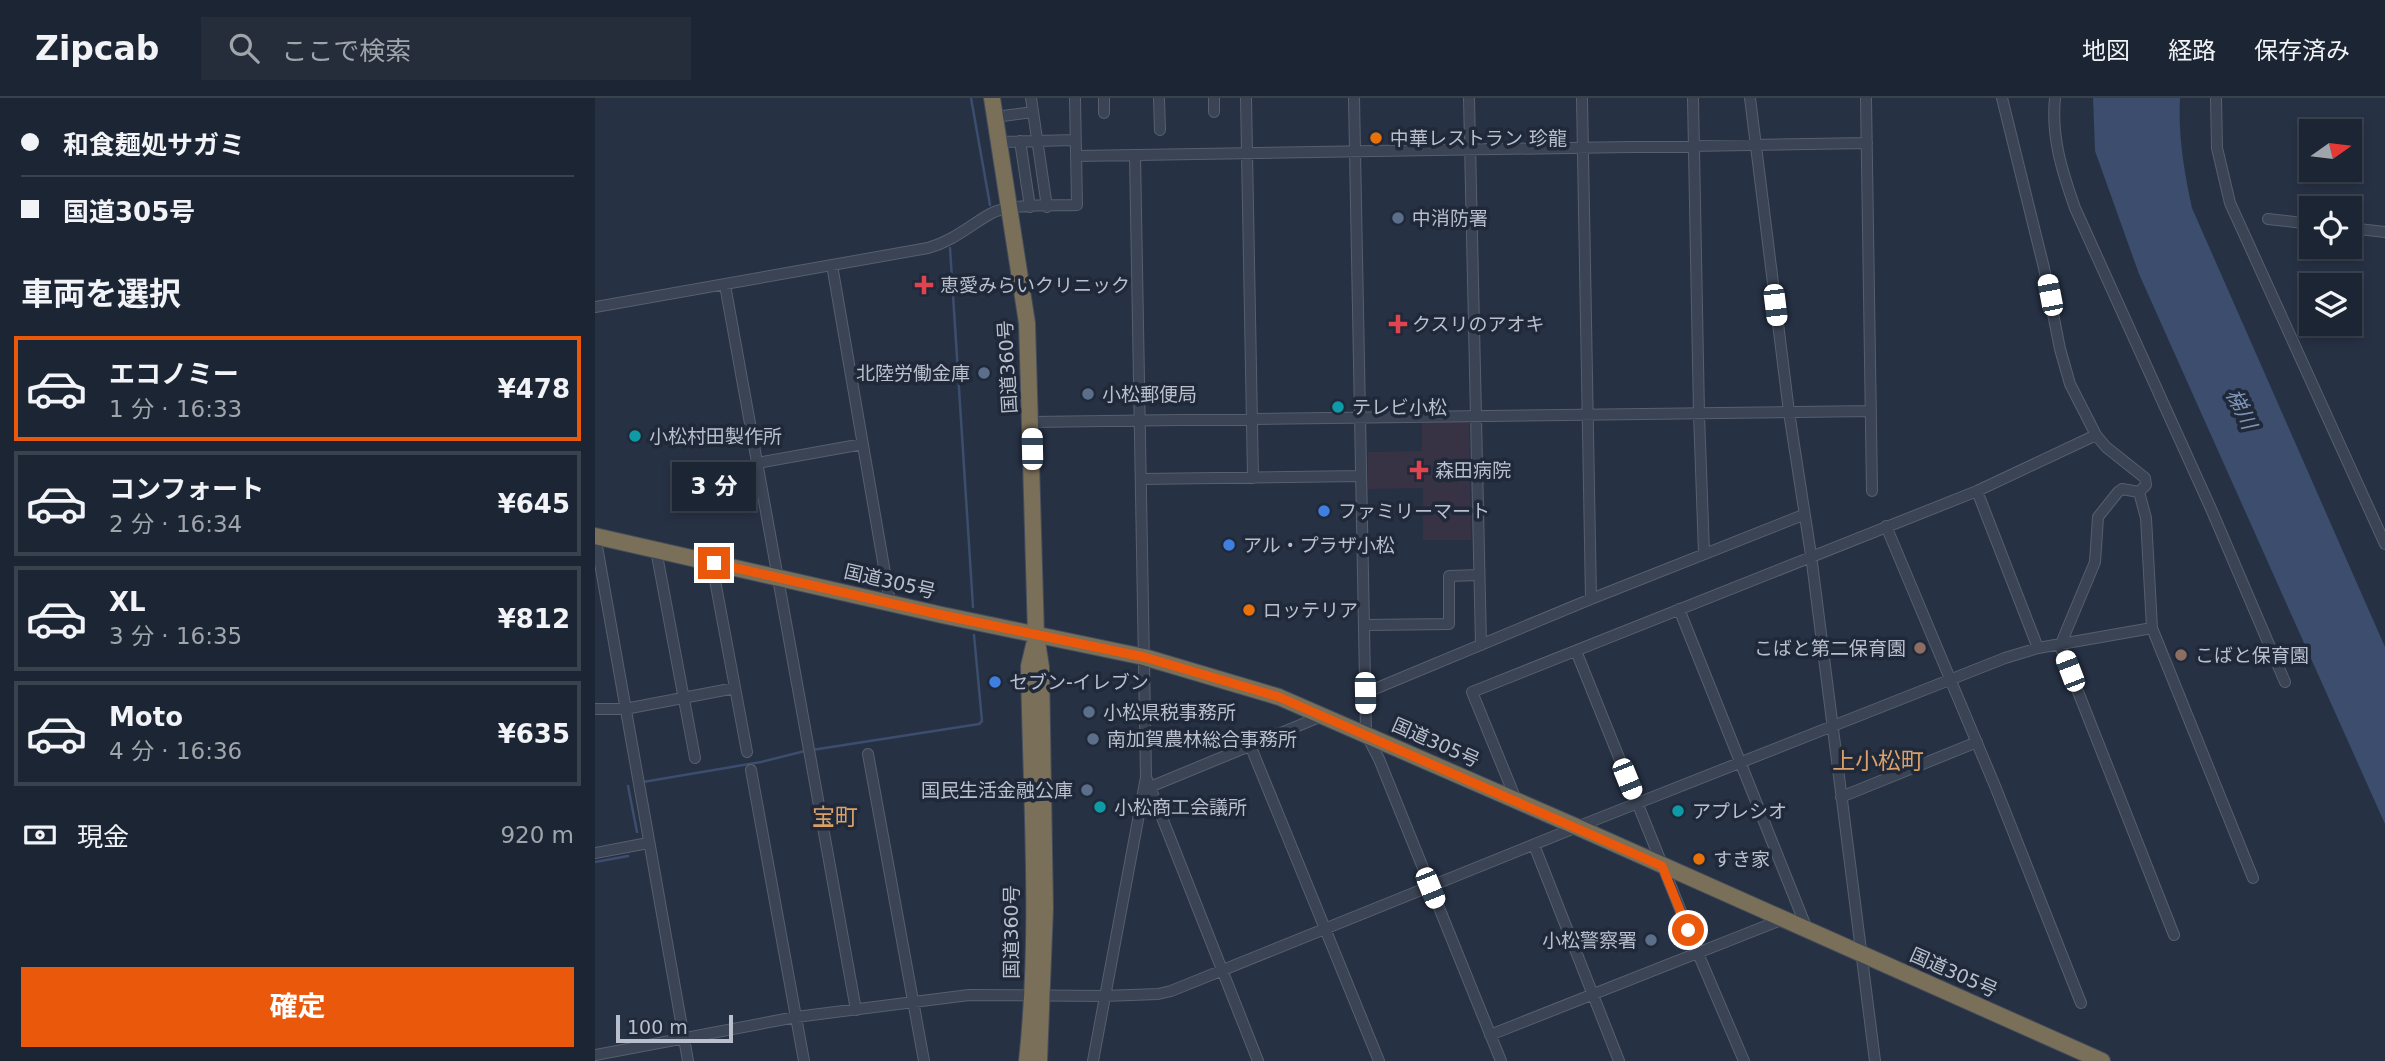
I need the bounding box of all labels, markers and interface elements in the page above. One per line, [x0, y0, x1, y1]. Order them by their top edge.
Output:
search box [201, 17, 691, 80]
text: Zipcab [35, 29, 159, 68]
icon: search [225, 29, 263, 67]
text: ここで検索 [281, 36, 411, 66]
text: 地図 [2082, 37, 2130, 65]
text: 経路 [2168, 37, 2216, 65]
text: 保存済み [2254, 37, 2350, 65]
north arrow [2299, 119, 2363, 182]
map controls [2299, 119, 2362, 336]
place label: 中華レストラン 珍龍 [1390, 127, 1567, 149]
text: 和食麺処サガミ [63, 130, 245, 160]
marker: 中華レストラン 珍龍 [1368, 130, 1384, 146]
button: locate [2299, 196, 2362, 259]
text: 国道305号 [63, 197, 195, 227]
place label: 中消防署 [1412, 207, 1488, 229]
marker: 中消防署 [1390, 210, 1406, 226]
car [2036, 272, 2065, 318]
button: layers [2299, 273, 2362, 336]
place label: 恵愛みらいクリニック [940, 274, 1130, 296]
text: 車両を選択 [21, 275, 181, 313]
marker: 恵愛みらいクリニック [914, 275, 934, 295]
car [1763, 283, 1788, 327]
place label: クスリのアオキ [1412, 313, 1544, 335]
marker: クスリのアオキ [1390, 316, 1406, 332]
street label: 国道360号 [994, 320, 1020, 414]
icon: car [25, 357, 88, 420]
text: エコノミー [109, 359, 239, 389]
place label: 北陸労働金庫 [856, 362, 970, 384]
marker: 北陸労働金庫 [976, 365, 992, 381]
text: ¥478 [498, 374, 570, 404]
place label: 小松郵便局 [1102, 383, 1197, 405]
water label: 梯川 [2221, 385, 2262, 435]
marker: 小松郵便局 [1080, 386, 1096, 402]
text: 1 分 · 16:33 [109, 396, 242, 422]
place label: テレビ小松 [1352, 396, 1447, 418]
marker: テレビ小松 [1330, 399, 1346, 415]
place label: 小松村田製作所 [649, 425, 782, 447]
marker: 小松村田製作所 [627, 428, 643, 444]
car [1022, 428, 1043, 470]
place label: 森田病院 [1435, 459, 1511, 481]
marker: 森田病院 [1409, 460, 1429, 480]
callout: 3 分 [672, 462, 756, 510]
icon: car [25, 472, 88, 535]
text: 3 分 [690, 473, 738, 499]
text: コンフォート [109, 474, 264, 504]
text: ¥645 [498, 489, 570, 519]
place label: ファミリーマート [1338, 500, 1490, 522]
marker: ファミリーマート [1316, 503, 1332, 519]
text: 2 分 · 16:34 [109, 511, 242, 537]
place label: アル・プラザ小松 [1243, 534, 1395, 556]
marker: アル・プラザ小松 [1221, 537, 1237, 553]
route end [698, 547, 730, 579]
street label: 国道305号 [842, 560, 938, 602]
icon: car [25, 587, 88, 650]
text: XL [109, 587, 146, 617]
place label: ロッテリア [1263, 599, 1358, 621]
marker: ロッテリア [1241, 602, 1257, 618]
text: ¥812 [498, 604, 570, 634]
text: 3 分 · 16:35 [109, 623, 242, 649]
place label: こばと第二保育園 [1754, 637, 1906, 659]
marker: こばと第二保育園 [1912, 640, 1928, 656]
place label: こばと保育園 [2195, 644, 2309, 666]
marker: こばと保育園 [2173, 647, 2189, 663]
car [2053, 648, 2088, 694]
place label: セブン-イレブン [1009, 671, 1149, 693]
car [1355, 672, 1376, 714]
marker: セブン-イレブン [987, 674, 1003, 690]
place label: 小松県税事務所 [1103, 701, 1236, 723]
icon: car [25, 702, 88, 765]
text: Moto [109, 702, 183, 732]
marker: 小松県税事務所 [1081, 704, 1097, 720]
street label: 国道305号 [1389, 713, 1483, 771]
text: ¥635 [498, 719, 570, 749]
place label: 南加賀農林総合事務所 [1107, 728, 1297, 750]
marker: 南加賀農林総合事務所 [1085, 731, 1101, 747]
text: 4 分 · 16:36 [109, 738, 242, 764]
district label: 上小松町 [1832, 748, 1924, 774]
car [1610, 756, 1645, 802]
place label: 国民生活金融公庫 [921, 779, 1073, 801]
marker: 国民生活金融公庫 [1079, 782, 1095, 798]
place label: 小松商工会議所 [1114, 796, 1247, 818]
marker: 小松商工会議所 [1092, 799, 1108, 815]
place label: アプレシオ [1692, 800, 1787, 822]
marker: アプレシオ [1670, 803, 1686, 819]
district label: 宝町 [812, 804, 858, 830]
icon: cash [21, 816, 59, 854]
text: 現金 [77, 822, 129, 852]
text: 920 m [500, 822, 574, 848]
place label: すき家 [1713, 848, 1770, 870]
marker: すき家 [1691, 851, 1707, 867]
car [1413, 865, 1448, 911]
street label: 国道360号 [1000, 885, 1022, 979]
route start [1672, 914, 1704, 946]
place label: 小松警察署 [1542, 929, 1637, 951]
marker: 小松警察署 [1643, 932, 1659, 948]
street label: 国道305号 [1907, 943, 2001, 1001]
button: 確定 [21, 967, 574, 1047]
scale bar [616, 1012, 733, 1044]
text: 100 m [627, 1016, 688, 1038]

